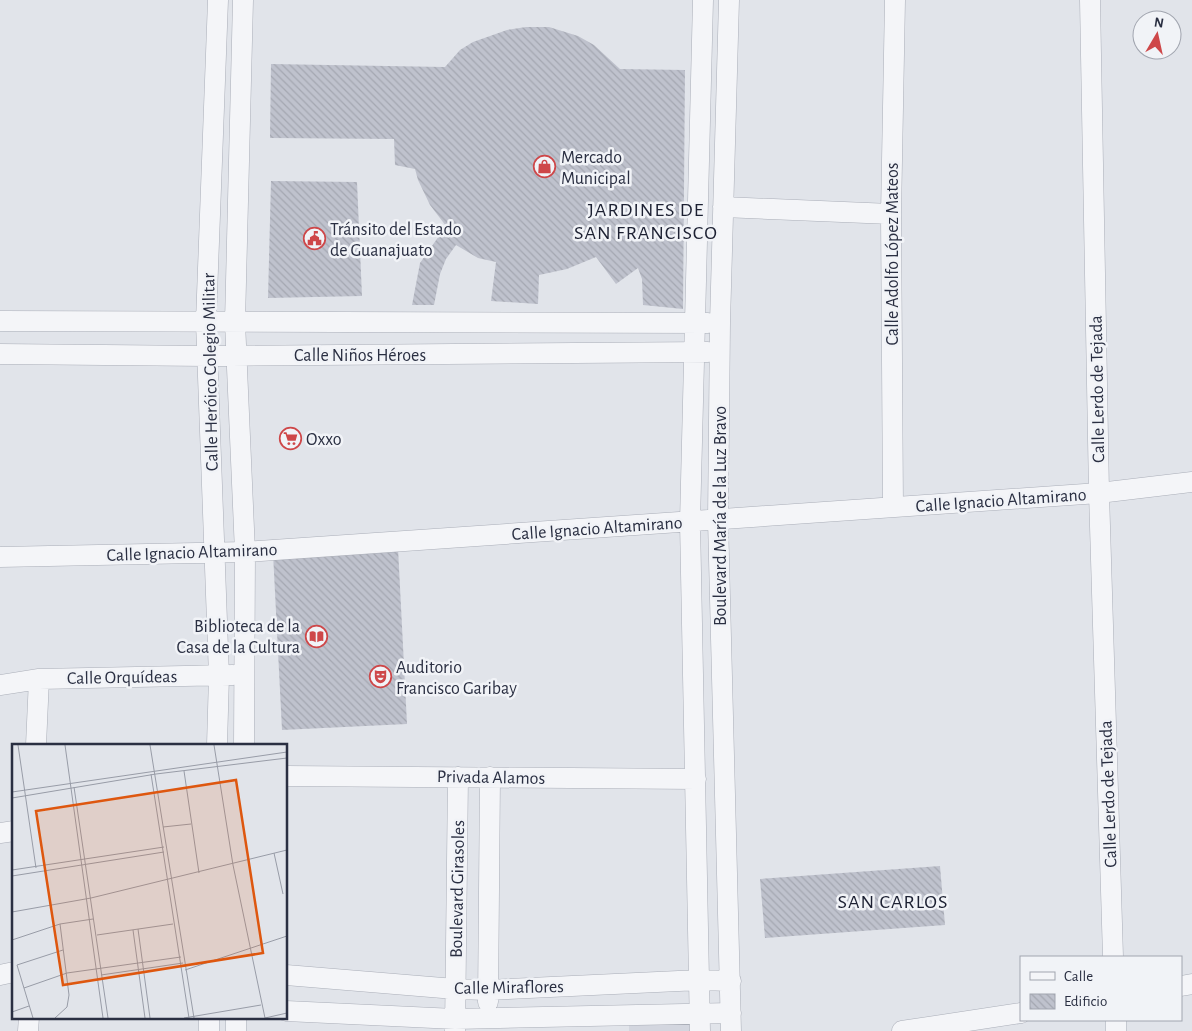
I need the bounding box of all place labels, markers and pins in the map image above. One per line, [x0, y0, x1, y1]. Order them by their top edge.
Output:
place label: Mercado Municipal [561, 149, 631, 188]
shop icon: Mercado Municipal [533, 155, 557, 179]
place label: Tránsito del Estado de Guanajuato [330, 221, 462, 260]
public building icon: Tránsito del Estado de Guanajuato [302, 227, 326, 251]
supermarket icon: Oxxo [278, 427, 302, 451]
place label: Oxxo [306, 431, 342, 449]
place label: Biblioteca de la Casa de la Cultura [177, 618, 300, 657]
library icon: Biblioteca de la Casa de la Cultura [304, 624, 328, 648]
place label: Auditorio Francisco Garibay [396, 659, 517, 698]
theatre icon: Auditorio Francisco Garibay [368, 665, 392, 689]

